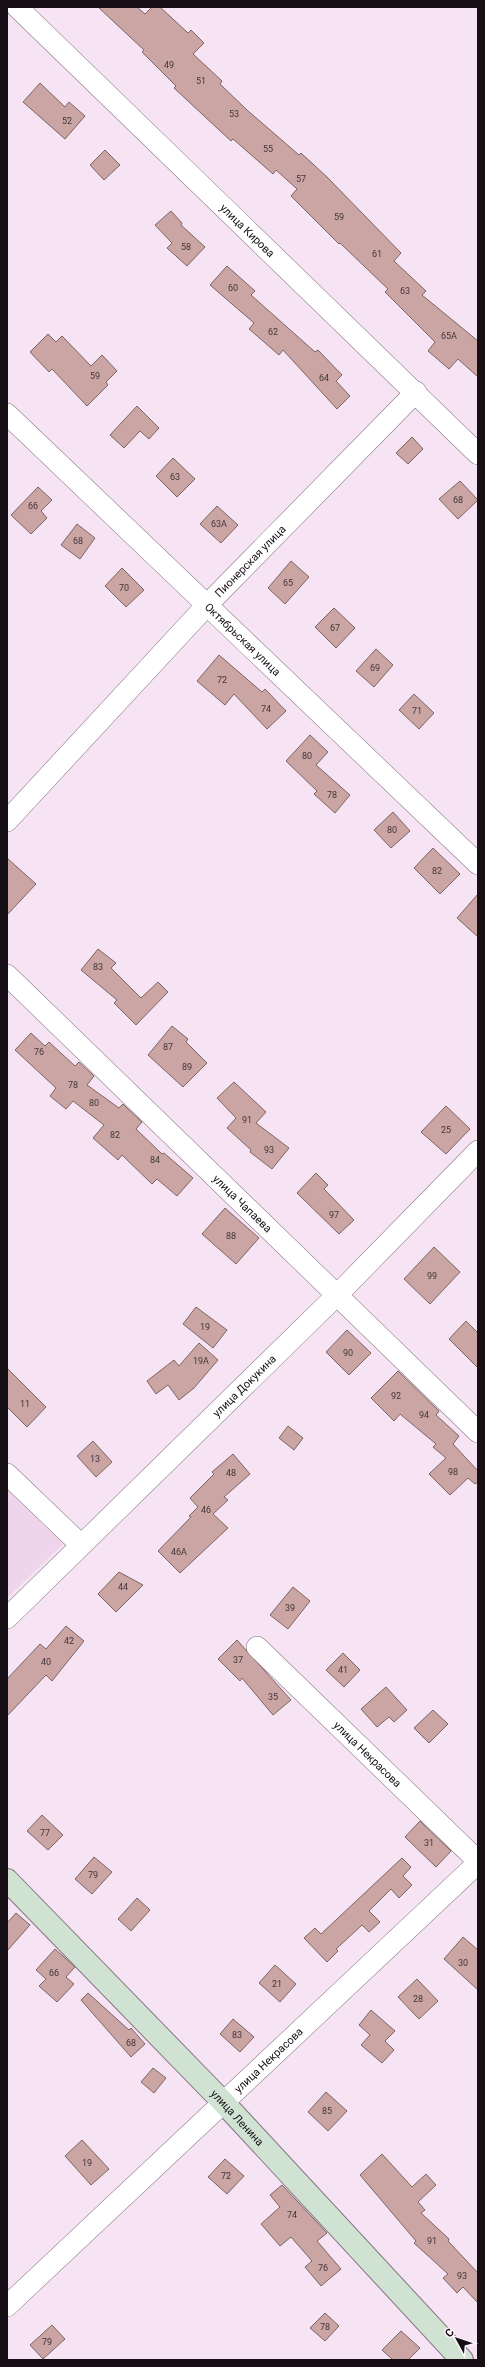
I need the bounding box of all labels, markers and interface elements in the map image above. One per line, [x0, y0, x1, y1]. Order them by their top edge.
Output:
house number: 49 [164, 60, 174, 70]
house number: 51 [196, 76, 206, 86]
house number: 53 [229, 109, 239, 119]
house number: 52 [62, 116, 72, 126]
house number: 55 [263, 144, 273, 154]
house number: 57 [296, 174, 306, 184]
street label: улица Кирова [217, 201, 277, 260]
house number: 59 [334, 212, 344, 222]
house number: 58 [181, 242, 191, 252]
house number: 61 [372, 249, 382, 259]
house number: 60 [228, 283, 238, 293]
house number: 63 [400, 286, 410, 296]
house number: 62 [268, 327, 278, 337]
house number: 65А [441, 331, 457, 341]
house number: 59 [90, 371, 100, 381]
house number: 64 [319, 373, 329, 383]
house number: 63 [170, 472, 180, 482]
house number: 68 [453, 495, 463, 505]
house number: 66 [28, 501, 38, 511]
house number: 63А [211, 519, 227, 529]
street label: Пионерская улица [212, 523, 289, 600]
house number: 68 [73, 536, 83, 546]
house number: 65 [283, 578, 293, 588]
house number: 70 [119, 583, 129, 593]
street label: Октябрьская улица [202, 600, 283, 679]
house number: 67 [330, 623, 340, 633]
house number: 69 [370, 663, 380, 673]
house number: 72 [217, 675, 227, 685]
house number: 74 [261, 704, 271, 714]
house number: 71 [412, 706, 422, 716]
house number: 80 [302, 751, 312, 761]
house number: 78 [327, 790, 337, 800]
house number: 80 [387, 825, 397, 835]
house number: 82 [432, 866, 442, 876]
house number: 83 [93, 962, 103, 972]
house number: 87 [163, 1042, 173, 1052]
house number: 76 [34, 1047, 44, 1057]
house number: 89 [182, 1062, 192, 1072]
house number: 78 [68, 1080, 78, 1090]
house number: 80 [89, 1098, 99, 1108]
house number: 91 [242, 1115, 252, 1125]
house number: 25 [441, 1125, 451, 1135]
house number: 82 [110, 1130, 120, 1140]
house number: 93 [264, 1145, 274, 1155]
house number: 84 [150, 1155, 160, 1165]
street label: улица Чапаева [210, 1172, 274, 1235]
house number: 97 [329, 1210, 339, 1220]
house number: 88 [226, 1231, 236, 1241]
house number: 99 [427, 1271, 437, 1281]
house number: 19 [200, 1322, 210, 1332]
house number: 90 [343, 1348, 353, 1358]
street label: улица Докукина [210, 1352, 279, 1420]
house number: 19А [193, 1356, 209, 1366]
house number: 92 [391, 1391, 401, 1401]
house number: 11 [20, 1399, 30, 1409]
house number: 94 [419, 1410, 429, 1420]
house number: 13 [90, 1454, 100, 1464]
house number: 98 [448, 1467, 458, 1477]
house number: 48 [226, 1468, 236, 1478]
house number: 46 [201, 1505, 211, 1515]
house number: 46А [171, 1547, 187, 1557]
house number: 44 [118, 1582, 128, 1592]
house number: 39 [285, 1603, 295, 1613]
house number: 42 [64, 1636, 74, 1646]
house number: 37 [233, 1655, 243, 1665]
house number: 40 [41, 1657, 51, 1667]
house number: 41 [338, 1665, 348, 1675]
house number: 35 [268, 1692, 278, 1702]
street label: улица Некрасова [331, 1719, 404, 1790]
house number: 77 [40, 1828, 50, 1838]
house number: 31 [424, 1838, 434, 1848]
house number: 79 [88, 1870, 98, 1880]
house number: 30 [458, 1958, 468, 1968]
house number: 66 [49, 1968, 59, 1978]
house number: 21 [272, 1979, 282, 1989]
house number: 28 [413, 1994, 423, 2004]
street label: улица Некрасова [232, 2025, 306, 2096]
house number: 83 [232, 2030, 242, 2040]
house number: 68 [126, 2038, 136, 2048]
street label: улица Ленина [208, 2087, 266, 2149]
house number: 85 [322, 2106, 332, 2116]
house number: 19 [82, 2158, 92, 2168]
house number: 72 [221, 2171, 231, 2181]
house number: 74 [287, 2210, 297, 2220]
house number: 91 [427, 2236, 437, 2246]
house number: 76 [318, 2263, 328, 2273]
house number: 93 [457, 2271, 467, 2281]
north arrow [437, 2319, 477, 2359]
house number: 78 [320, 2322, 330, 2332]
text: С [442, 2326, 457, 2340]
house number: 79 [42, 2337, 52, 2347]

